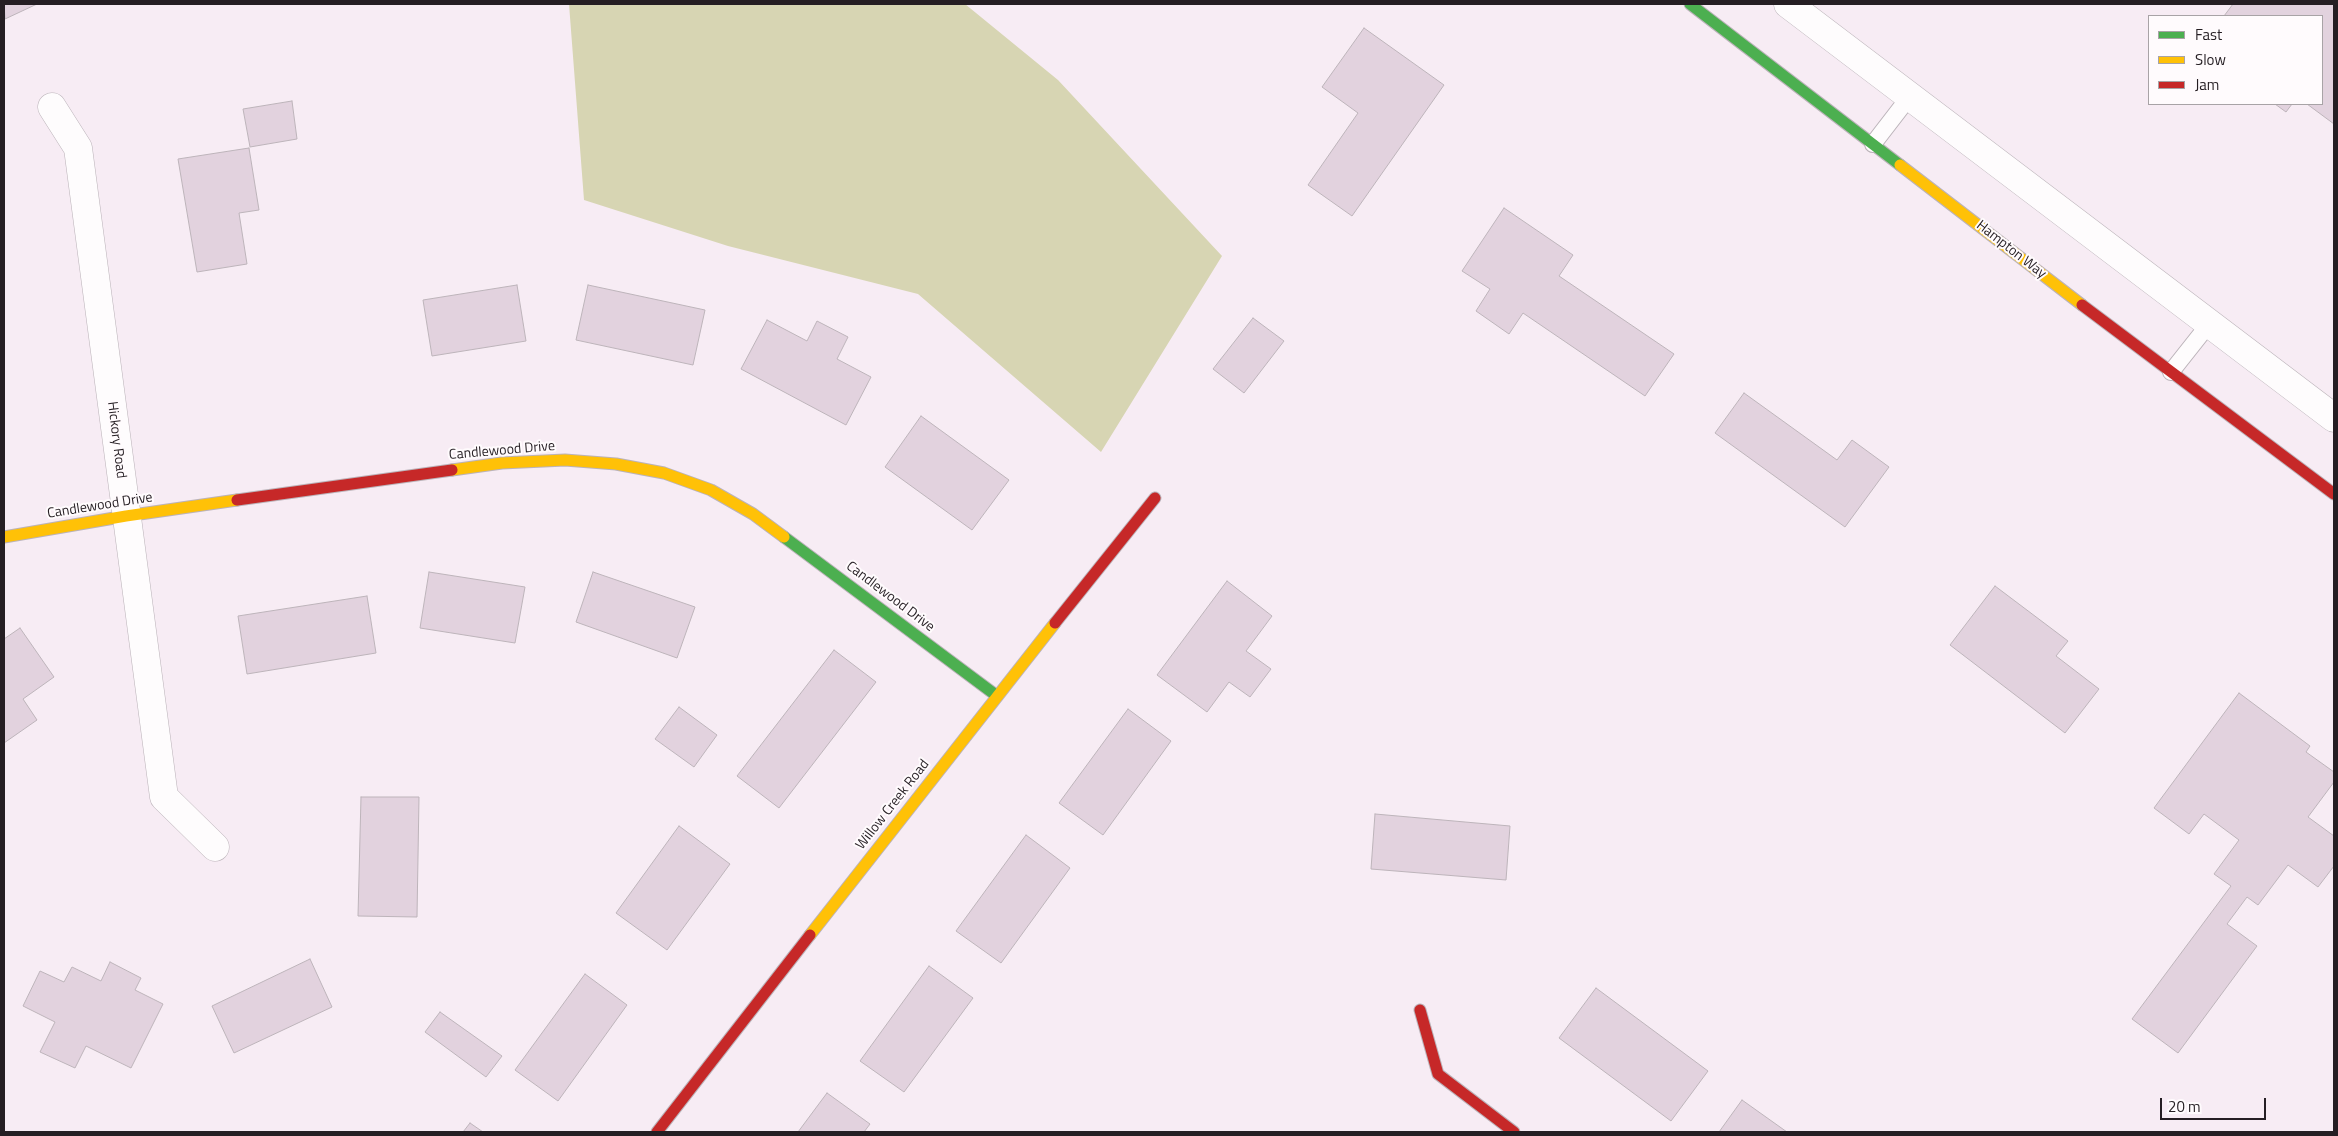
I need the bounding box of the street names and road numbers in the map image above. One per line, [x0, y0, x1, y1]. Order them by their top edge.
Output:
street label: Hampton Way [1973, 217, 2049, 283]
street label: Hickory Road [103, 400, 129, 480]
street label: Candlewood Drive [448, 438, 556, 464]
street label: Candlewood Drive [46, 489, 154, 523]
street label: Candlewood Drive [843, 558, 937, 636]
street label: Willow Creek Road [853, 757, 933, 853]

